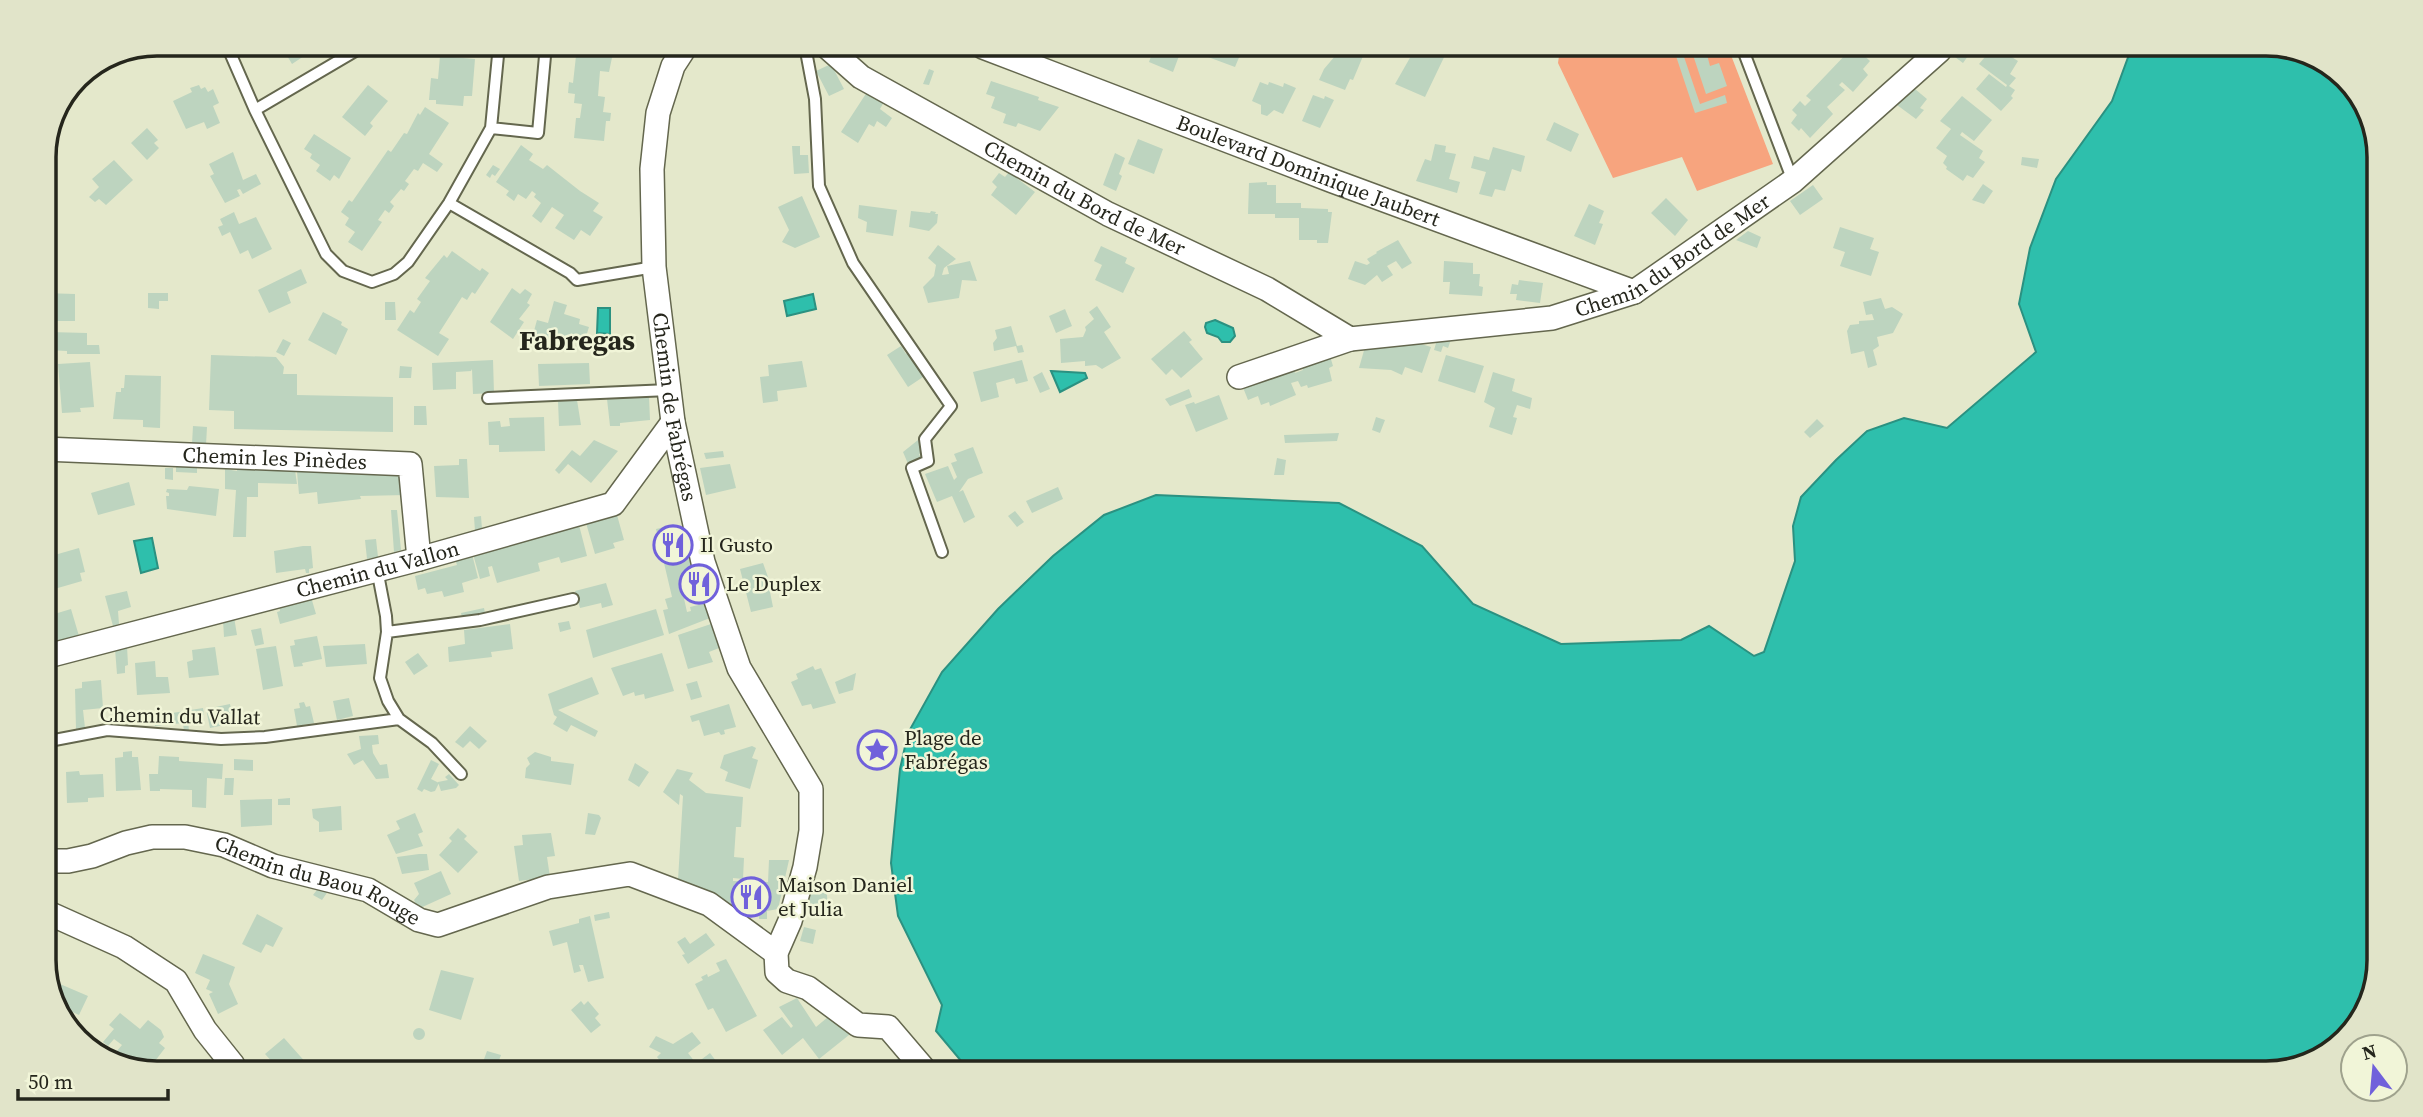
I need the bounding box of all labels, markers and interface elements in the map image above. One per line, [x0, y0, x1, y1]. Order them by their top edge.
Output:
street label: Boulevard Dominique Jaubert [1173, 108, 1444, 233]
street label: Chemin du Bord de Mer [978, 133, 1190, 263]
street label: Chemin du Bord de Mer [1571, 186, 1776, 324]
street label: Chemin de Fabrégas [646, 311, 705, 504]
district label: Fabregas [519, 321, 635, 359]
street label: Chemin les Pinèdes [182, 440, 368, 476]
restaurant icon: Il Gusto [652, 524, 694, 566]
place label: Il Gusto [700, 530, 773, 559]
street label: Chemin du Vallon [293, 533, 463, 605]
restaurant icon: Le Duplex [678, 563, 720, 605]
place label: Le Duplex [726, 569, 821, 598]
street label: Chemin du Vallat [99, 700, 261, 731]
place label: Plage de Fabrégas [904, 723, 988, 776]
place icon: Plage de Fabrégas [856, 729, 898, 771]
street label: Chemin du Baou Rouge [212, 829, 426, 932]
place label: Maison Daniel et Julia [778, 870, 913, 923]
restaurant icon: Maison Daniel et Julia [730, 876, 772, 918]
north arrow [2339, 1033, 2409, 1103]
text: N [2359, 1037, 2380, 1066]
scale bar [18, 1058, 168, 1102]
text: 50 m [28, 1067, 73, 1096]

